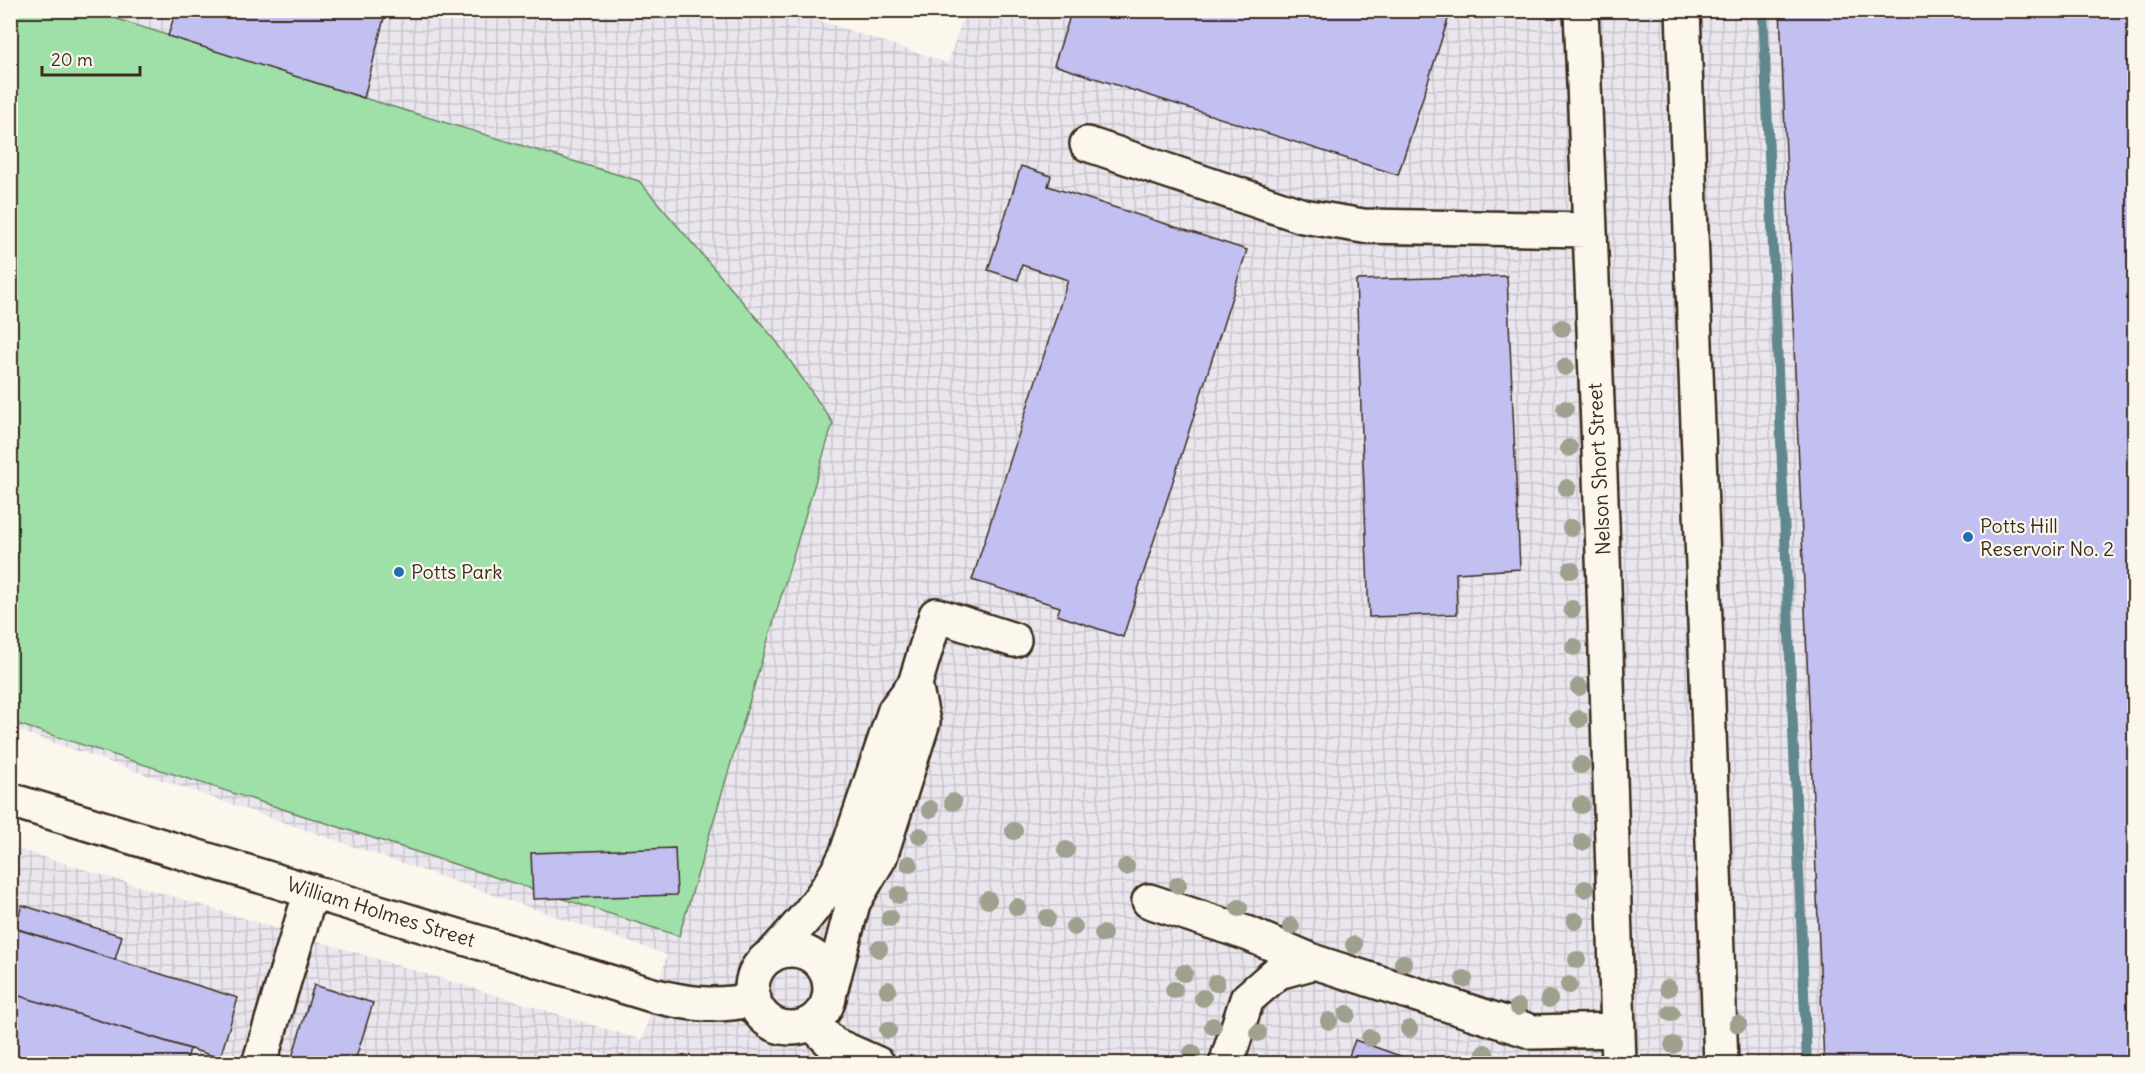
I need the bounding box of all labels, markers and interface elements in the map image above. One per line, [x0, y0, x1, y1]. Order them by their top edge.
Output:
scale bar [42, 39, 140, 77]
text: 20 m [51, 48, 93, 71]
street label: Nelson Short Street [1581, 382, 1615, 556]
place label: Potts Hill Reservoir No. 2 [1980, 513, 2114, 561]
marker: Potts Hill Reservoir No. 2 [1961, 530, 1975, 544]
place label: Potts Park [411, 559, 502, 584]
marker: Potts Park [392, 565, 406, 579]
street label: William Holmes Street [284, 871, 479, 952]

